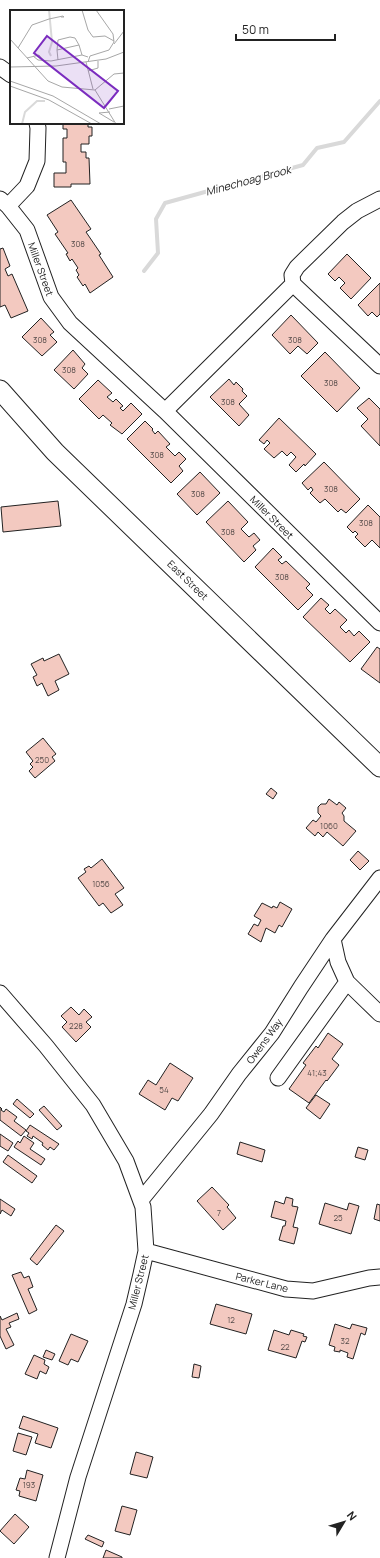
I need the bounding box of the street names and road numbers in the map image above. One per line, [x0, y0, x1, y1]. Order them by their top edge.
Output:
street label: Miller Street [25, 240, 57, 298]
street label: Miller Street [247, 492, 297, 542]
street label: East Street [164, 557, 212, 603]
street label: Owens Way [243, 1015, 286, 1067]
street label: Miller Street [124, 1253, 152, 1311]
street label: Parker Lane [234, 1269, 290, 1295]

